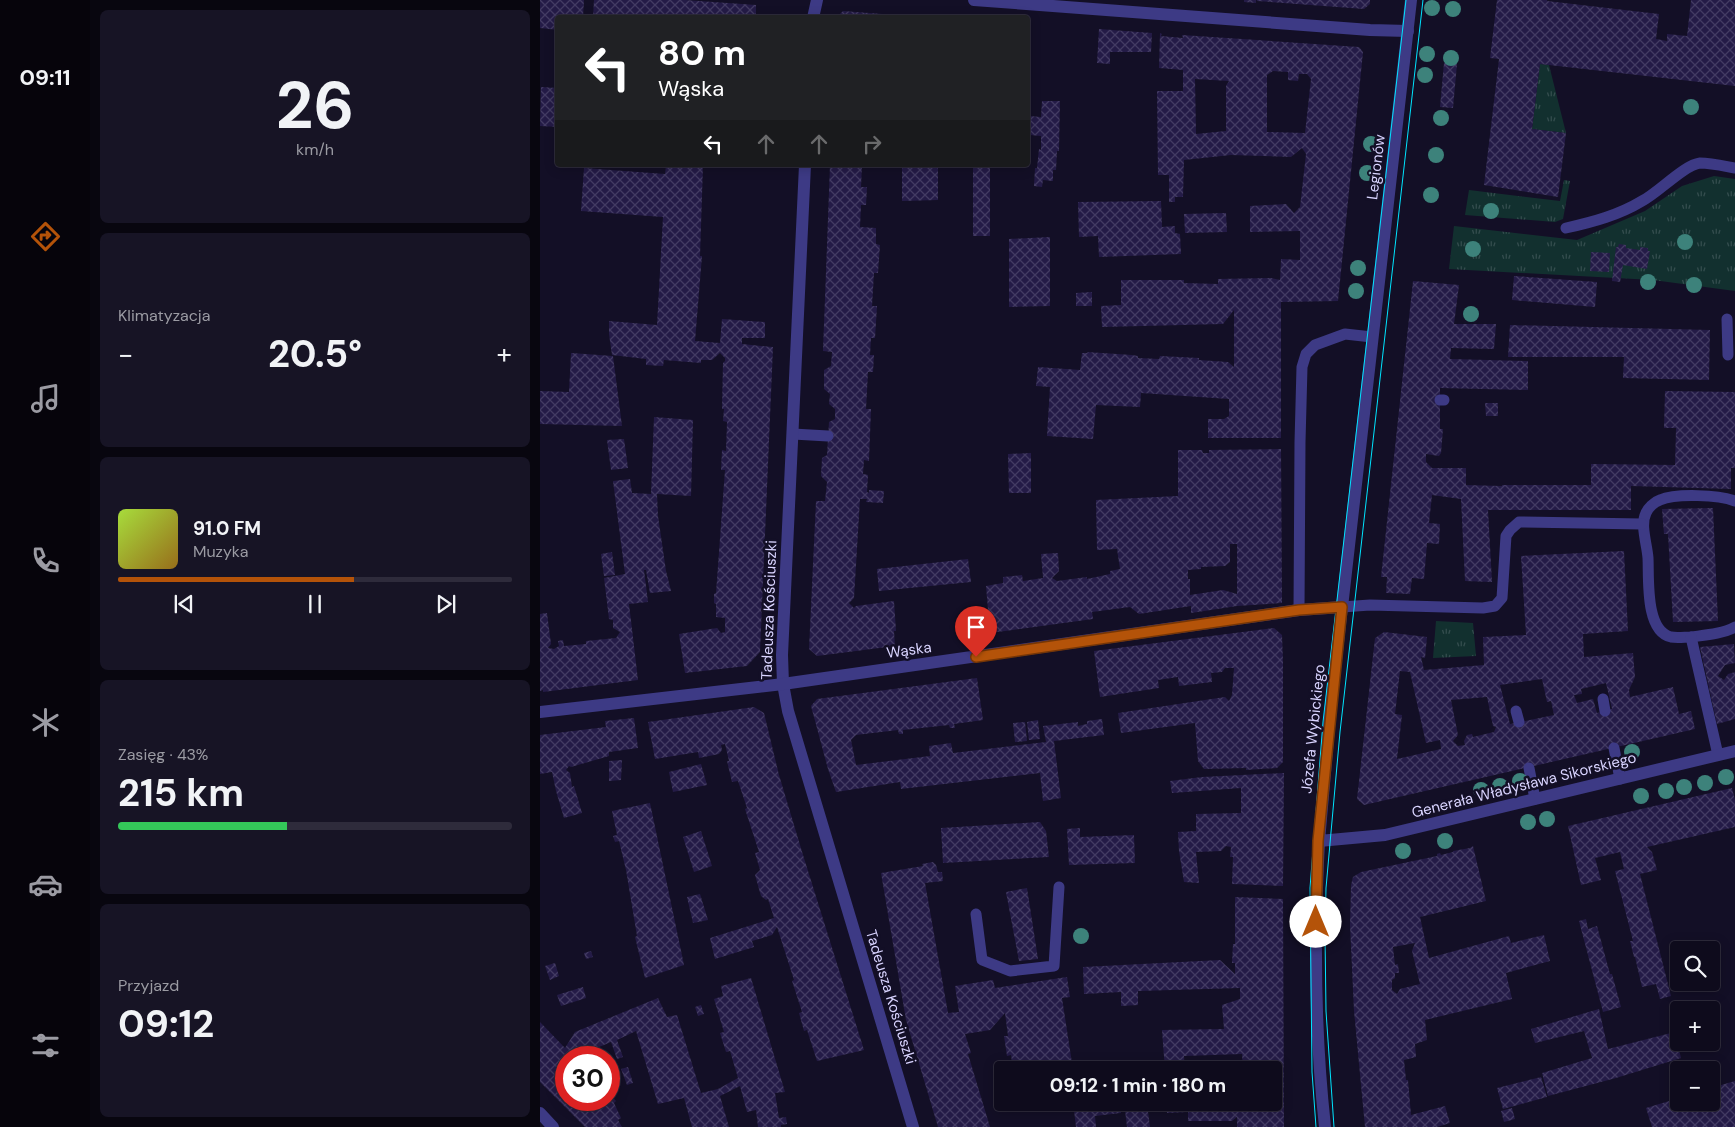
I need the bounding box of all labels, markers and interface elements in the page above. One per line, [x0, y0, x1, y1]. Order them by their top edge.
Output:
text: 80 m [658, 30, 746, 76]
icon: left [575, 35, 640, 100]
text: 09:11 [19, 63, 71, 92]
text: 26 [276, 64, 354, 148]
text: Wąska [658, 74, 724, 103]
icon: left [699, 130, 727, 158]
icon: ahead [752, 130, 780, 158]
icon: ahead [805, 130, 833, 158]
icon: right [858, 130, 886, 158]
street label: Legionów [1362, 133, 1390, 201]
text: km/h [296, 139, 334, 160]
icon: directions [28, 219, 63, 254]
text: Klimatyzacja [118, 305, 210, 326]
text: 20.5° [268, 329, 362, 379]
text: − [118, 336, 133, 373]
text: + [497, 336, 512, 373]
icon: music [28, 381, 63, 416]
text: 91.0 FM [193, 516, 261, 541]
street label: Tadeusza Kościuszki [757, 540, 781, 680]
text: Muzyka [193, 541, 249, 562]
icon: phone [28, 543, 63, 578]
icon: previous [170, 590, 198, 618]
icon: pause [301, 590, 329, 618]
icon: next [432, 590, 460, 618]
pin [955, 606, 997, 657]
icon: arrive [962, 613, 990, 641]
street label: Wąska [885, 637, 933, 663]
street label: Józefa Wybickiego [1296, 663, 1330, 795]
icon: climate [28, 705, 63, 740]
text: Zasięg · 43% [118, 744, 208, 765]
street label: Generała Władysława Sikorskiego [1410, 747, 1639, 823]
text: 215 km [118, 768, 244, 818]
icon: car [28, 867, 63, 902]
position arrow [1289, 895, 1341, 947]
street label: Tadeusza Kościuszki [861, 927, 921, 1067]
map controls [1670, 941, 1720, 1111]
button: search [1670, 941, 1720, 991]
text: Przyjazd [118, 975, 179, 996]
text: 09:12 [118, 999, 214, 1049]
button: + [1670, 1001, 1720, 1051]
icon: filters [28, 1028, 63, 1063]
speed limit sign: 30 [555, 1046, 620, 1111]
button: − [1670, 1061, 1720, 1111]
text: 09:12 · 1 min · 180 m [1050, 1073, 1226, 1098]

